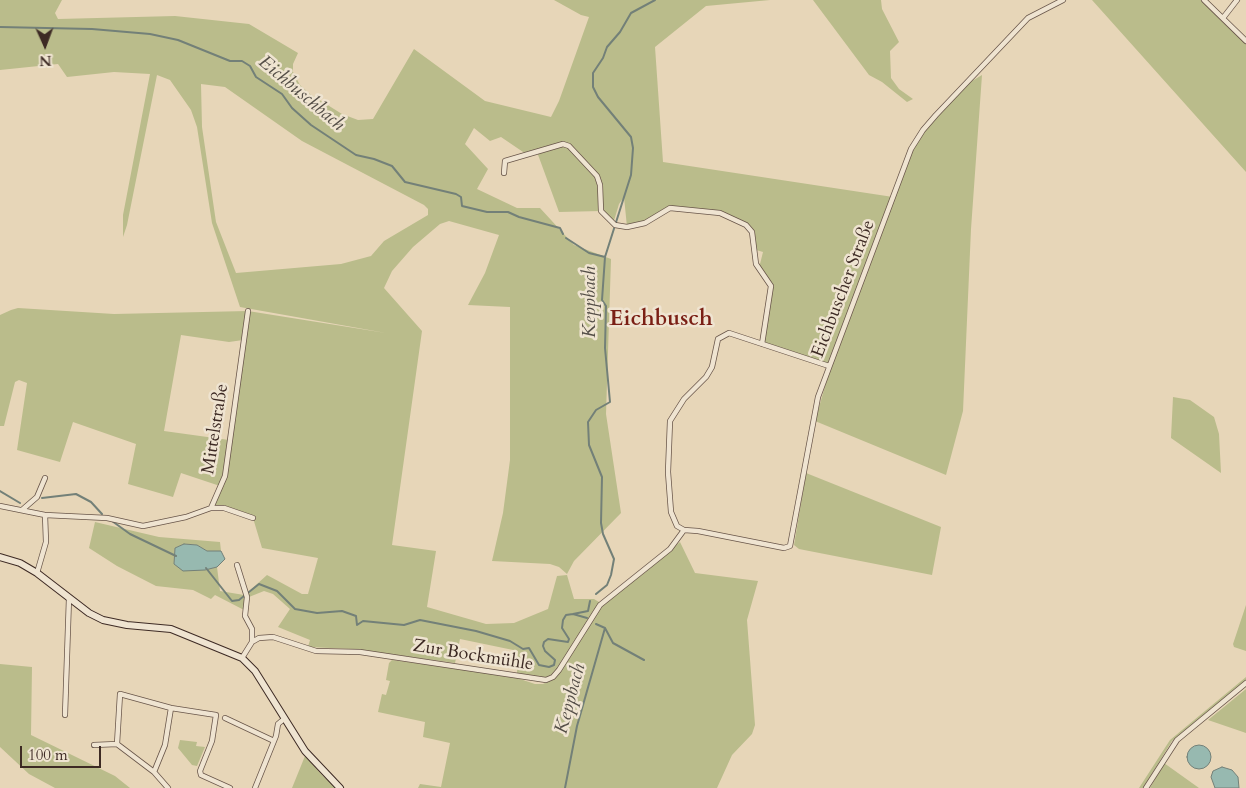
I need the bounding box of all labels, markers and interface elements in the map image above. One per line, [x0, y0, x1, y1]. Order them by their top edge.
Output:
north arrow [20, 20, 70, 70]
text: N [39, 51, 52, 70]
water label: Eichbuschbach [253, 51, 349, 137]
street label: Eichbuscher Straße [808, 217, 880, 361]
water label: Keppbach [580, 266, 602, 338]
district label: Eichbusch [609, 307, 713, 333]
street label: Mittelstraße [198, 382, 234, 476]
street label: Zur Bockmühle [411, 636, 535, 676]
water label: Keppbach [551, 661, 591, 737]
scale bar [22, 736, 104, 768]
text: 100 m [28, 745, 68, 765]

